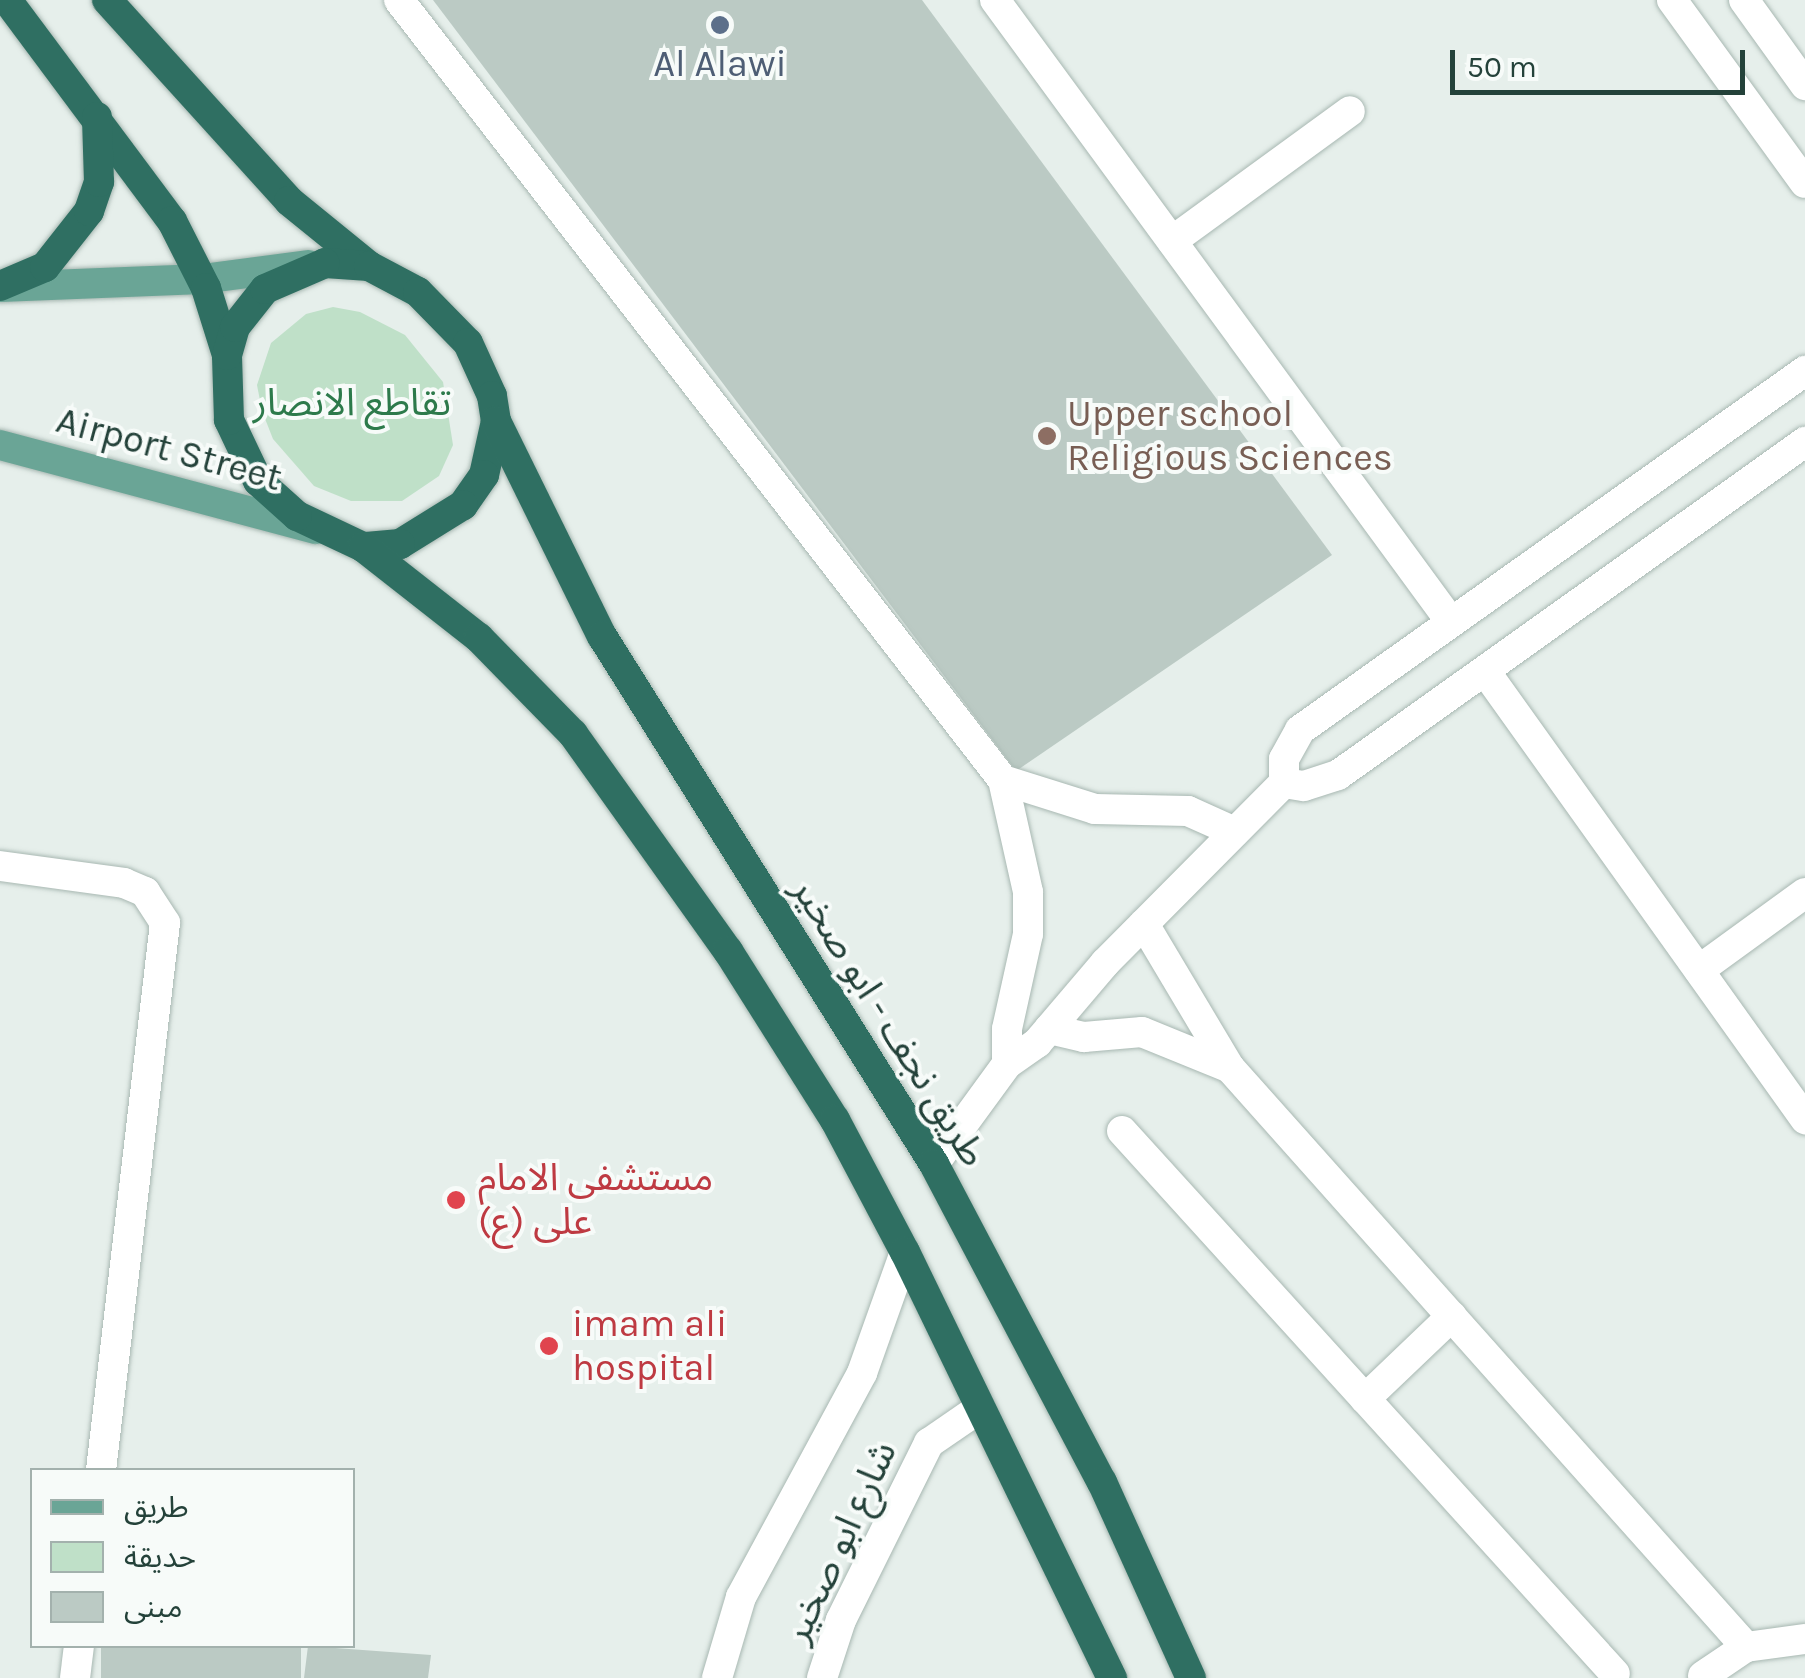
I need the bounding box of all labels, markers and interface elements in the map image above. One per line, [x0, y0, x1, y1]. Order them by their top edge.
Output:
marker: Al Alawi [709, 14, 731, 36]
scale bar [1455, 30, 1750, 92]
place label: Al Alawi [653, 41, 787, 87]
text: 50 m [1467, 49, 1537, 85]
park label: تقاطع الانصار [253, 380, 451, 426]
place label: Upper school Religious Sciences [1067, 391, 1393, 480]
street label: Airport Street [51, 397, 287, 501]
marker: Upper school Religious Sciences [1036, 425, 1058, 447]
street label: طريق نجف - ابو صخير [782, 869, 996, 1175]
place label: مستشفی الامام علی (ع) [478, 1155, 713, 1244]
marker: مستشفی الامام علی (ع) [443, 1187, 469, 1213]
place label: imam ali hospital [572, 1301, 727, 1390]
marker: imam ali hospital [536, 1333, 562, 1359]
street label: شارع ابو صخير [773, 1434, 907, 1650]
legend [30, 1468, 355, 1648]
text: طريق [124, 1489, 189, 1525]
text: حديقة [124, 1539, 196, 1575]
text: مبنى [124, 1589, 182, 1625]

